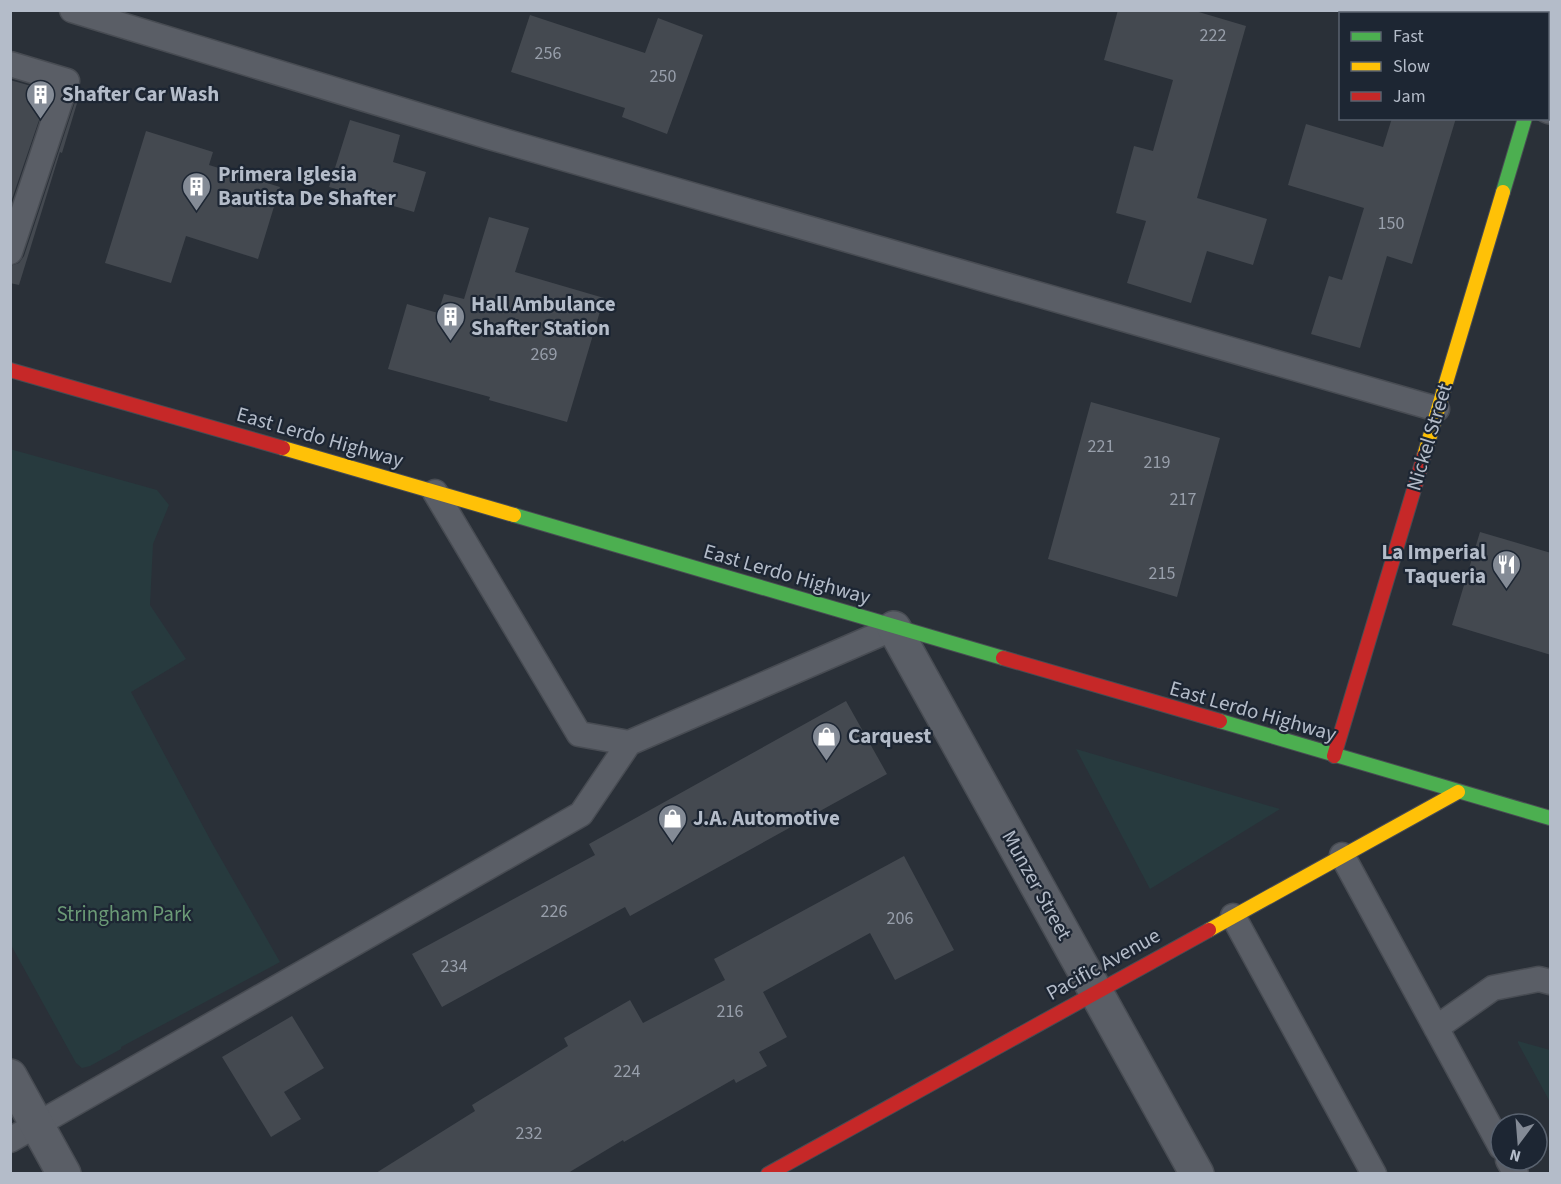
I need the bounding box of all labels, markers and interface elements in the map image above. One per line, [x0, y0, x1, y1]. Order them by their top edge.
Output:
legend [1339, 12, 1549, 120]
house number: 222 [1200, 23, 1226, 48]
text: Fast [1393, 24, 1424, 49]
house number: 256 [535, 41, 561, 66]
text: Slow [1393, 54, 1430, 79]
house number: 250 [650, 64, 676, 89]
building icon: Shafter Car Wash [25, 78, 57, 120]
place label: Shafter Car Wash [62, 79, 219, 109]
text: Jam [1393, 84, 1426, 109]
place label: Primera Iglesia Bautista De Shafter [218, 159, 396, 213]
building icon: Primera Iglesia Bautista De Shafter [181, 170, 213, 212]
house number: 150 [1378, 211, 1404, 236]
place label: Hall Ambulance Shafter Station [471, 289, 616, 343]
building icon: Hall Ambulance Shafter Station [434, 300, 466, 342]
house number: 269 [531, 342, 557, 367]
street label: Nickel Street [1398, 380, 1460, 494]
street label: East Lerdo Highway [233, 399, 407, 475]
house number: 221 [1088, 434, 1114, 459]
house number: 219 [1144, 450, 1170, 475]
house number: 217 [1170, 487, 1196, 512]
street label: East Lerdo Highway [700, 536, 874, 612]
place label: La Imperial Taqueria [1381, 537, 1486, 591]
restaurant icon: La Imperial Taqueria [1491, 548, 1523, 590]
house number: 215 [1149, 561, 1175, 586]
street label: East Lerdo Highway [1166, 673, 1340, 749]
shop icon: Carquest [811, 720, 843, 762]
place label: Carquest [848, 721, 931, 751]
shop icon: J.A. Automotive [656, 802, 688, 844]
place label: J.A. Automotive [693, 803, 840, 833]
street label: Munzer Street [994, 825, 1080, 945]
park label: Stringham Park [56, 899, 192, 929]
house number: 226 [541, 899, 567, 924]
house number: 206 [887, 906, 913, 931]
street label: Pacific Avenue [1041, 920, 1165, 1008]
house number: 234 [441, 954, 467, 979]
house number: 216 [717, 999, 743, 1024]
house number: 224 [614, 1059, 640, 1084]
north arrow [1489, 1112, 1549, 1172]
house number: 232 [516, 1121, 542, 1146]
text: N [1507, 1143, 1523, 1167]

